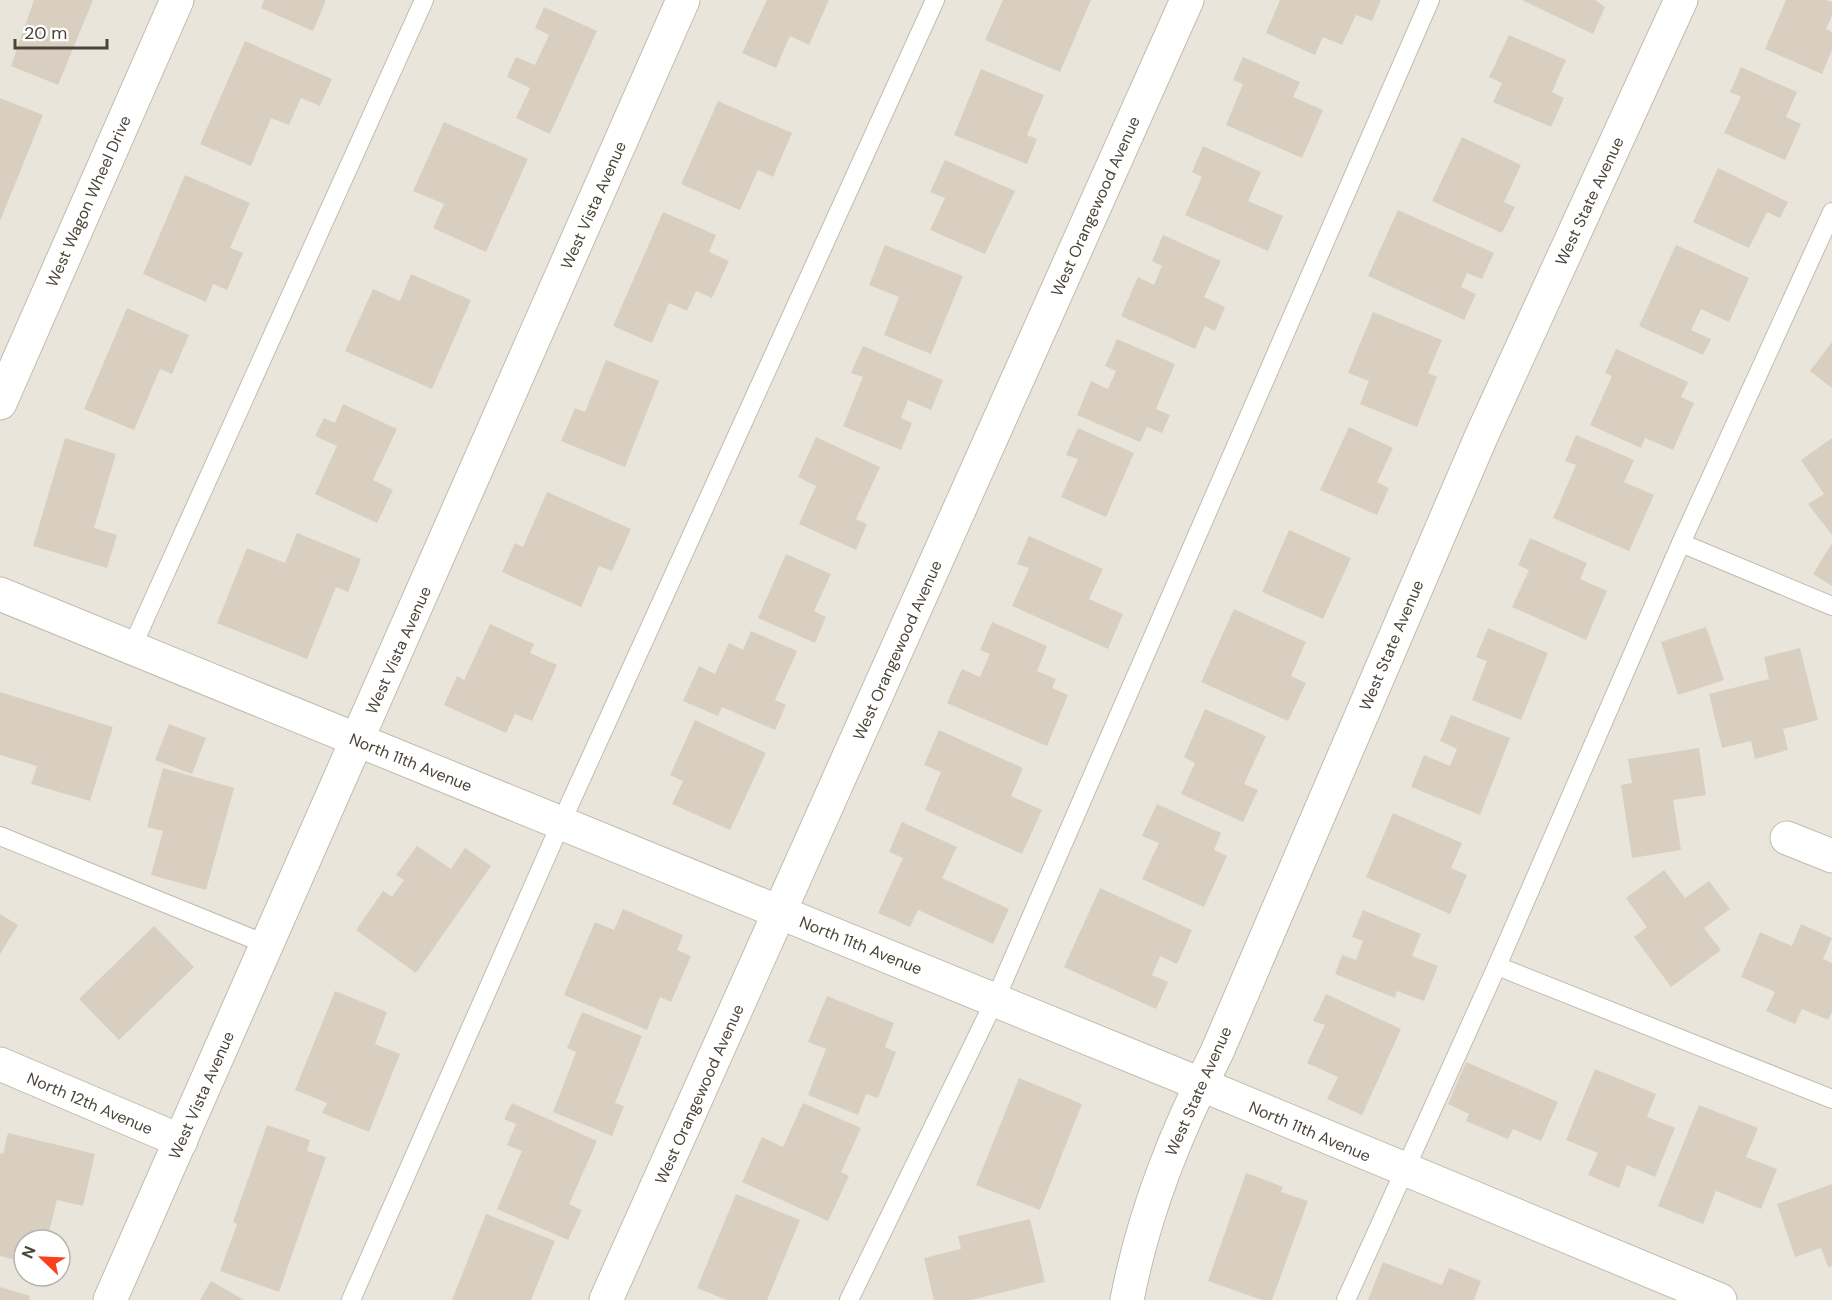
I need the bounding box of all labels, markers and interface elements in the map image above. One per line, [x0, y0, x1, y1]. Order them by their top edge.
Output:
scale bar [15, 12, 106, 50]
text: 20 m [24, 21, 67, 45]
street label: West Wagon Wheel Drive [41, 112, 136, 290]
street label: West Orangewood Avenue [1046, 113, 1145, 300]
street label: West State Avenue [1550, 133, 1629, 269]
street label: West Vista Avenue [556, 138, 631, 272]
street label: West Orangewood Avenue [848, 557, 947, 744]
street label: West State Avenue [1354, 577, 1428, 714]
street label: West Vista Avenue [361, 583, 436, 717]
street label: North 11th Avenue [346, 728, 475, 797]
street label: North 11th Avenue [796, 911, 925, 980]
street label: West Orangewood Avenue [650, 1001, 749, 1188]
street label: West State Avenue [1160, 1023, 1236, 1159]
street label: West Vista Avenue [164, 1028, 239, 1162]
street label: North 12th Avenue [24, 1068, 156, 1139]
street label: North 11th Avenue [1246, 1096, 1374, 1167]
north arrow [12, 1228, 72, 1288]
text: N [17, 1243, 41, 1262]

